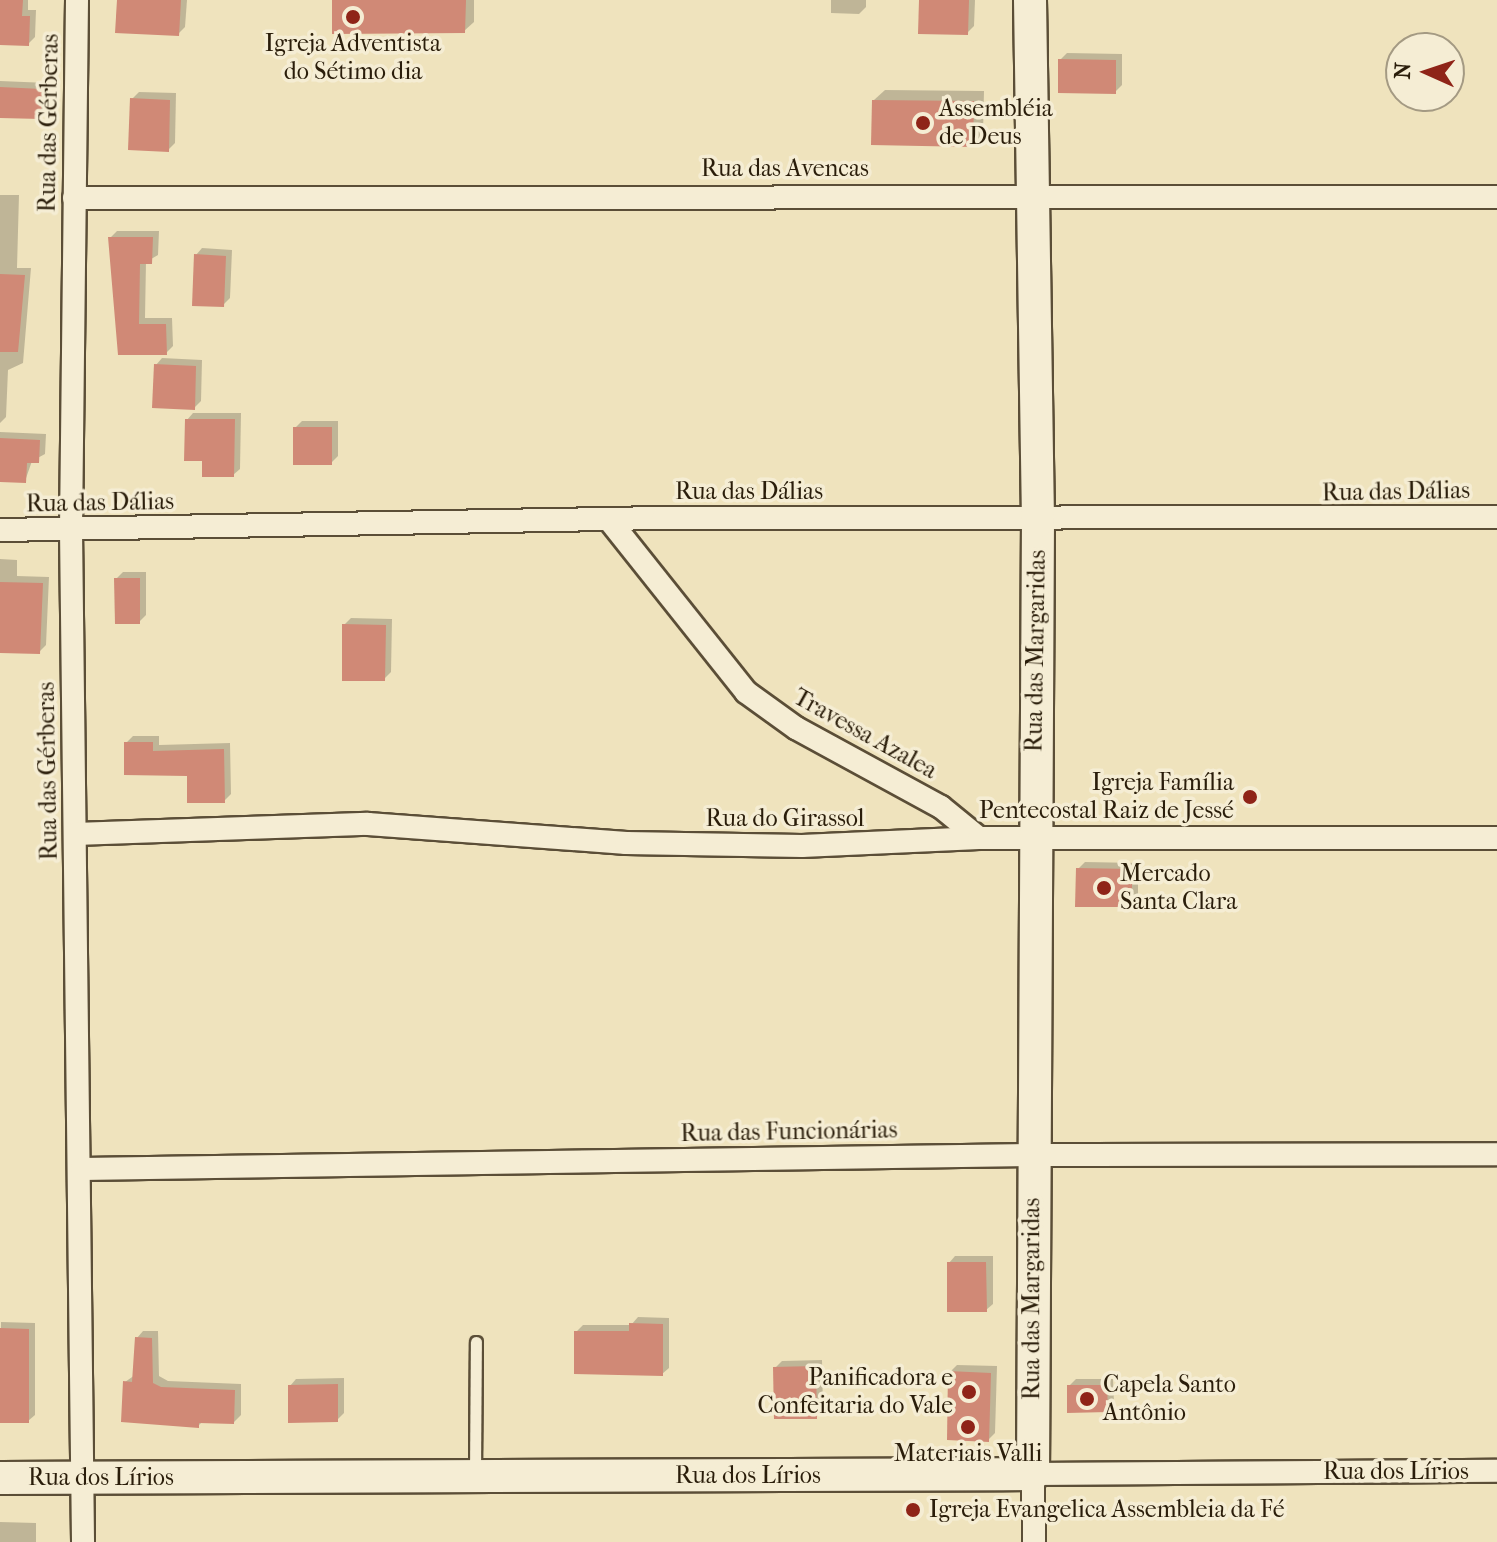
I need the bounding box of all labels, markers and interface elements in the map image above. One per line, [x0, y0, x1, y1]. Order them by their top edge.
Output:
marker: Igreja Adventista do Sétimo dia [344, 8, 362, 26]
place label: Igreja Adventista do Sétimo dia [265, 30, 441, 86]
north arrow [1385, 32, 1465, 112]
street label: Rua das Gérberas [33, 33, 65, 213]
text: N [1390, 62, 1416, 80]
place label: Assembléia de Deus [939, 95, 1053, 151]
marker: Assembléia de Deus [914, 114, 932, 132]
street label: Rua das Avencas [701, 155, 869, 183]
street label: Rua das Dálias [1322, 476, 1470, 508]
street label: Rua das Dálias [675, 478, 823, 506]
street label: Rua das Dálias [26, 487, 174, 519]
street label: Rua das Margaridas [1020, 550, 1052, 752]
street label: Rua das Gérberas [32, 681, 64, 861]
street label: Travessa Azalea [788, 683, 942, 785]
place label: Igreja Família Pentecostal Raiz de Jessé [979, 769, 1234, 825]
marker: Igreja Família Pentecostal Raiz de Jessé [1241, 788, 1259, 806]
street label: Rua do Girassol [706, 805, 864, 833]
place label: Mercado Santa Clara [1120, 860, 1237, 916]
marker: Mercado Santa Clara [1095, 879, 1113, 897]
street label: Rua das Funcionárias [680, 1116, 898, 1148]
street label: Rua das Margaridas [1018, 1198, 1046, 1400]
place label: Panificadora e Confeitaria do Vale [757, 1364, 953, 1420]
place label: Capela Santo Antônio [1103, 1371, 1236, 1427]
marker: Panificadora e Confeitaria do Vale [960, 1383, 978, 1401]
marker: Capela Santo Antônio [1078, 1390, 1096, 1408]
marker: Materiais Valli [959, 1418, 977, 1436]
place label: Materiais Valli [894, 1440, 1042, 1468]
street label: Rua dos Lírios [1323, 1458, 1469, 1486]
street label: Rua dos Lírios [675, 1462, 821, 1490]
street label: Rua dos Lírios [28, 1464, 174, 1492]
place label: Igreja Evangelica Assembleia da Fé [929, 1496, 1285, 1524]
marker: Igreja Evangelica Assembleia da Fé [904, 1501, 922, 1519]

